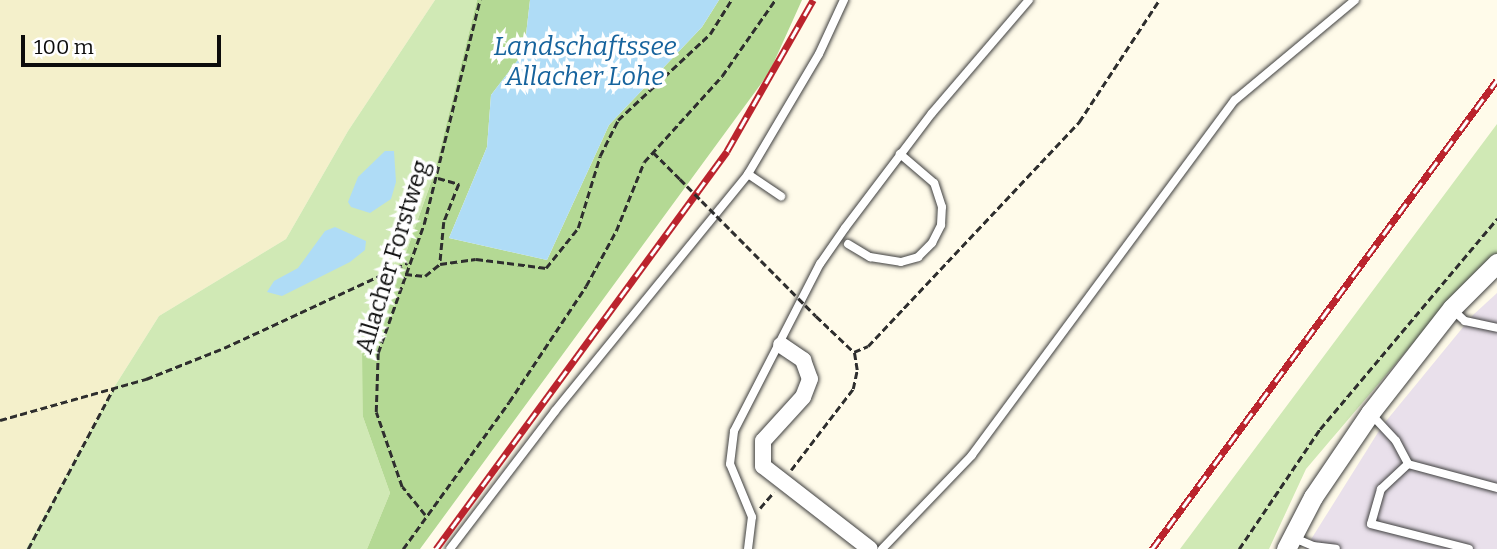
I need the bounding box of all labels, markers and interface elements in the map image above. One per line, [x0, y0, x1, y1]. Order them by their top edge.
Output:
scale bar [24, 21, 224, 65]
water label: Landschaftssee Allacher Lohe [493, 31, 677, 92]
text: 100 m [34, 34, 94, 60]
street label: Allacher Forstweg [350, 157, 436, 357]

